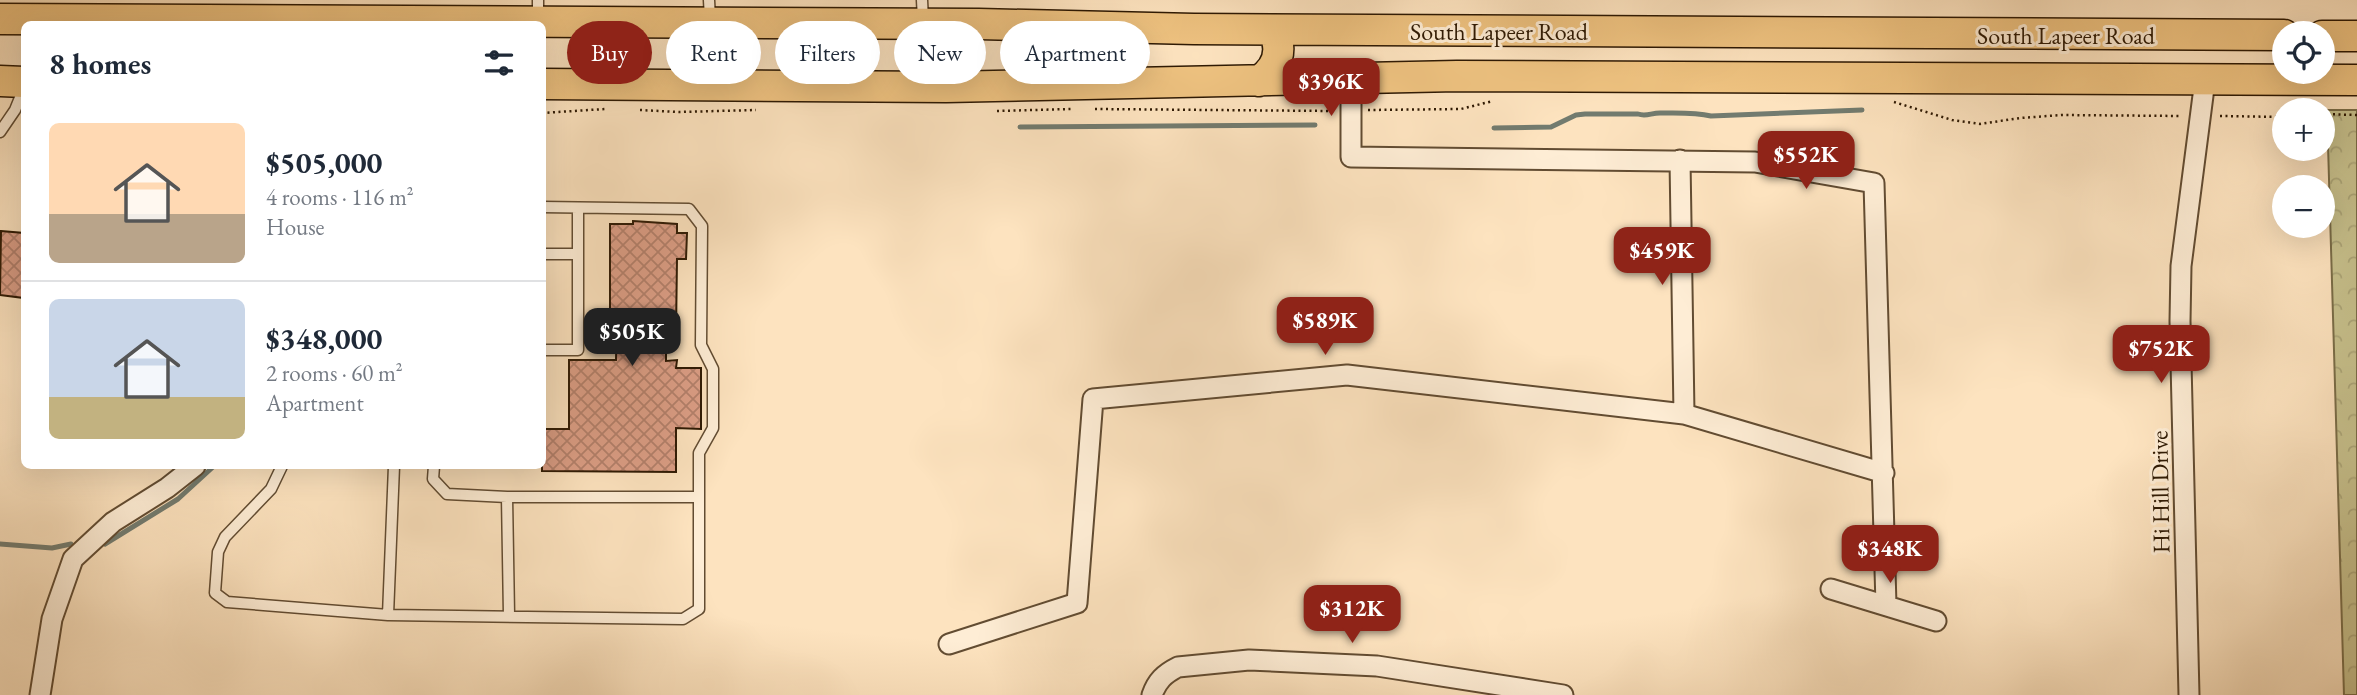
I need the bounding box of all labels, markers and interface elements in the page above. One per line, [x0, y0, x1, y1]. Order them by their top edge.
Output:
street label: South Lapeer Road [1410, 16, 1589, 47]
street label: South Lapeer Road [1977, 20, 2156, 51]
chip: Buy [567, 21, 652, 84]
chip: Rent [666, 21, 761, 84]
chip: Filters [775, 21, 880, 84]
chip: New [894, 21, 986, 84]
chip: Apartment [1000, 21, 1150, 84]
map controls [2272, 21, 2335, 238]
button: locate [2272, 21, 2335, 84]
text: 8 homes [49, 44, 151, 83]
icon: filters [480, 44, 518, 82]
pin: $396K [1282, 58, 1380, 118]
text: $396K [1299, 66, 1363, 96]
button: + [2272, 98, 2335, 161]
pin: $552K [1757, 132, 1855, 191]
text: $552K [1774, 139, 1838, 169]
text: $505,000 [266, 143, 382, 182]
icon: home [105, 151, 189, 235]
button: − [2272, 175, 2335, 238]
text: 4 rooms · 116 m² [266, 182, 414, 212]
text: House [266, 212, 325, 242]
pin: $459K [1613, 228, 1711, 287]
text: $459K [1630, 235, 1694, 265]
pin: $589K [1276, 298, 1374, 357]
text: $589K [1293, 305, 1357, 335]
pin: $505K [583, 308, 681, 368]
text: $505K [600, 316, 664, 346]
text: $348,000 [266, 319, 382, 358]
pin: $752K [2112, 326, 2210, 385]
icon: home [105, 327, 189, 411]
text: $752K [2129, 333, 2193, 363]
text: 2 rooms · 60 m² [266, 358, 403, 388]
text: Apartment [266, 388, 364, 418]
street label: Hi Hill Drive [2143, 430, 2177, 554]
pin: $348K [1841, 526, 1939, 585]
text: $348K [1858, 533, 1922, 563]
pin: $312K [1303, 586, 1401, 645]
text: $312K [1320, 593, 1384, 623]

